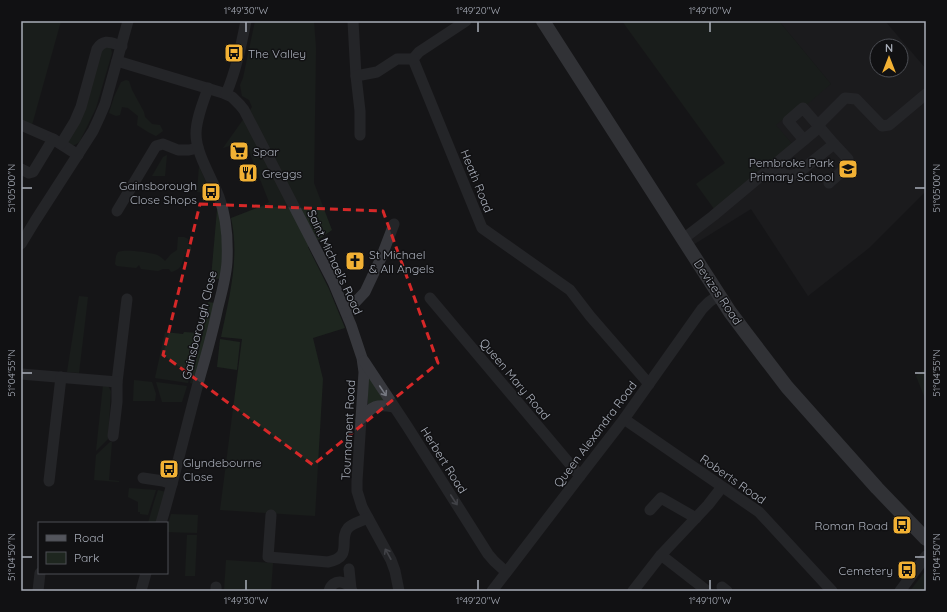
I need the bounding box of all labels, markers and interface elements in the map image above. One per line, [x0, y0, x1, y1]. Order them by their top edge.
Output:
text: 1°49'30"W [224, 4, 268, 17]
text: 1°49'20"W [456, 4, 501, 17]
text: 1°49'10"W [689, 4, 732, 17]
north arrow [869, 38, 909, 78]
text: N [885, 41, 893, 55]
bus stop icon: The Valley [223, 42, 245, 64]
place label: The Valley [248, 46, 306, 61]
supermarket icon: Spar [228, 140, 250, 162]
place label: Spar [253, 144, 279, 159]
street label: Heath Road [458, 147, 496, 215]
place label: Pembroke Park Primary School [749, 155, 834, 184]
school or university icon: Pembroke Park Primary School [837, 158, 859, 180]
restaurant icon: Greggs [237, 162, 259, 184]
text: 51°05'00"N [5, 164, 18, 212]
text: 51°05'00"N [930, 164, 943, 212]
place label: Greggs [262, 166, 302, 181]
place label: Gainsborough Close Shops [119, 178, 197, 207]
bus stop icon: Gainsborough Close Shops [200, 181, 222, 203]
street label: Saint Michael's Road [304, 207, 366, 317]
place label: St Michael & All Angels [369, 247, 434, 276]
church icon: St Michael & All Angels [344, 250, 366, 272]
street label: Devizes Road [691, 257, 745, 327]
street label: Gainsborough Close [178, 269, 220, 381]
street label: Queen Mary Road [477, 335, 553, 423]
text: 51°04'55"N [5, 349, 18, 397]
text: 51°04'55"N [930, 349, 943, 397]
street label: Queen Alexandra Road [550, 378, 640, 490]
street label: Tournament Road [338, 379, 358, 481]
one-way arrow [379, 385, 387, 396]
street label: Herbert Road [418, 424, 470, 496]
street label: Roberts Road [697, 451, 769, 507]
place label: Glyndebourne Close [183, 455, 262, 484]
bus stop icon: Glyndebourne Close [158, 458, 180, 480]
one-way arrow [450, 494, 458, 505]
bus stop icon: Roman Road [891, 514, 913, 536]
place label: Roman Road [815, 518, 888, 533]
legend [38, 522, 168, 574]
text: Road [74, 530, 104, 545]
text: 51°04'50"N [5, 533, 18, 581]
text: 51°04'50"N [930, 533, 943, 581]
one-way arrow [383, 548, 391, 560]
text: Park [74, 550, 99, 565]
bus stop icon: Cemetery [896, 559, 918, 581]
place label: Cemetery [838, 563, 893, 578]
text: 1°49'30"W [224, 594, 268, 607]
text: 1°49'20"W [456, 594, 501, 607]
text: 1°49'10"W [689, 594, 732, 607]

